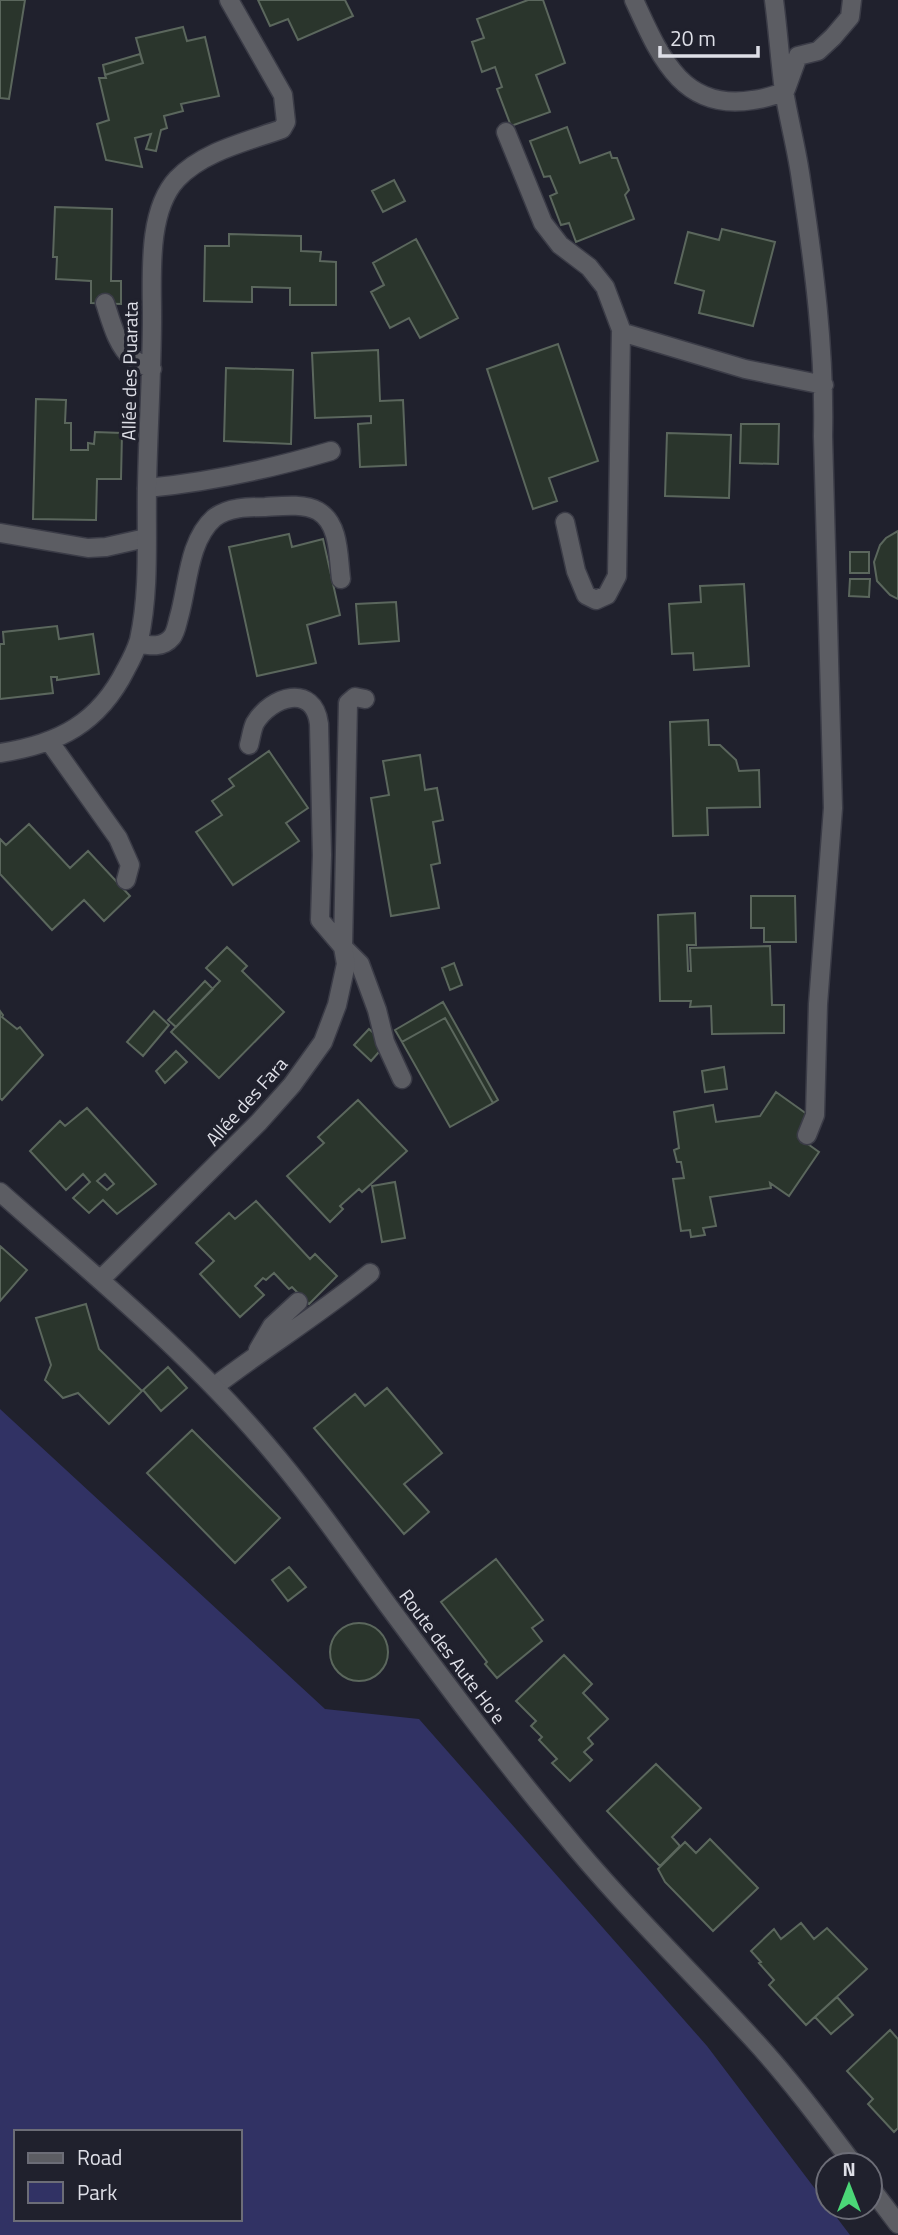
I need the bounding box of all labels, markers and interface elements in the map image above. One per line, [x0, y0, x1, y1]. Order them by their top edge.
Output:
scale bar [660, 14, 758, 58]
text: 20 m [670, 22, 716, 54]
street label: Allée des Puarata [113, 301, 145, 441]
street label: Allée des Fara [198, 1050, 294, 1152]
street label: Route des Aute Ho'e [393, 1582, 513, 1730]
legend [14, 2130, 242, 2221]
text: Road [77, 2141, 122, 2173]
north arrow [814, 2151, 884, 2221]
text: N [842, 2154, 856, 2183]
text: Park [77, 2176, 117, 2208]

